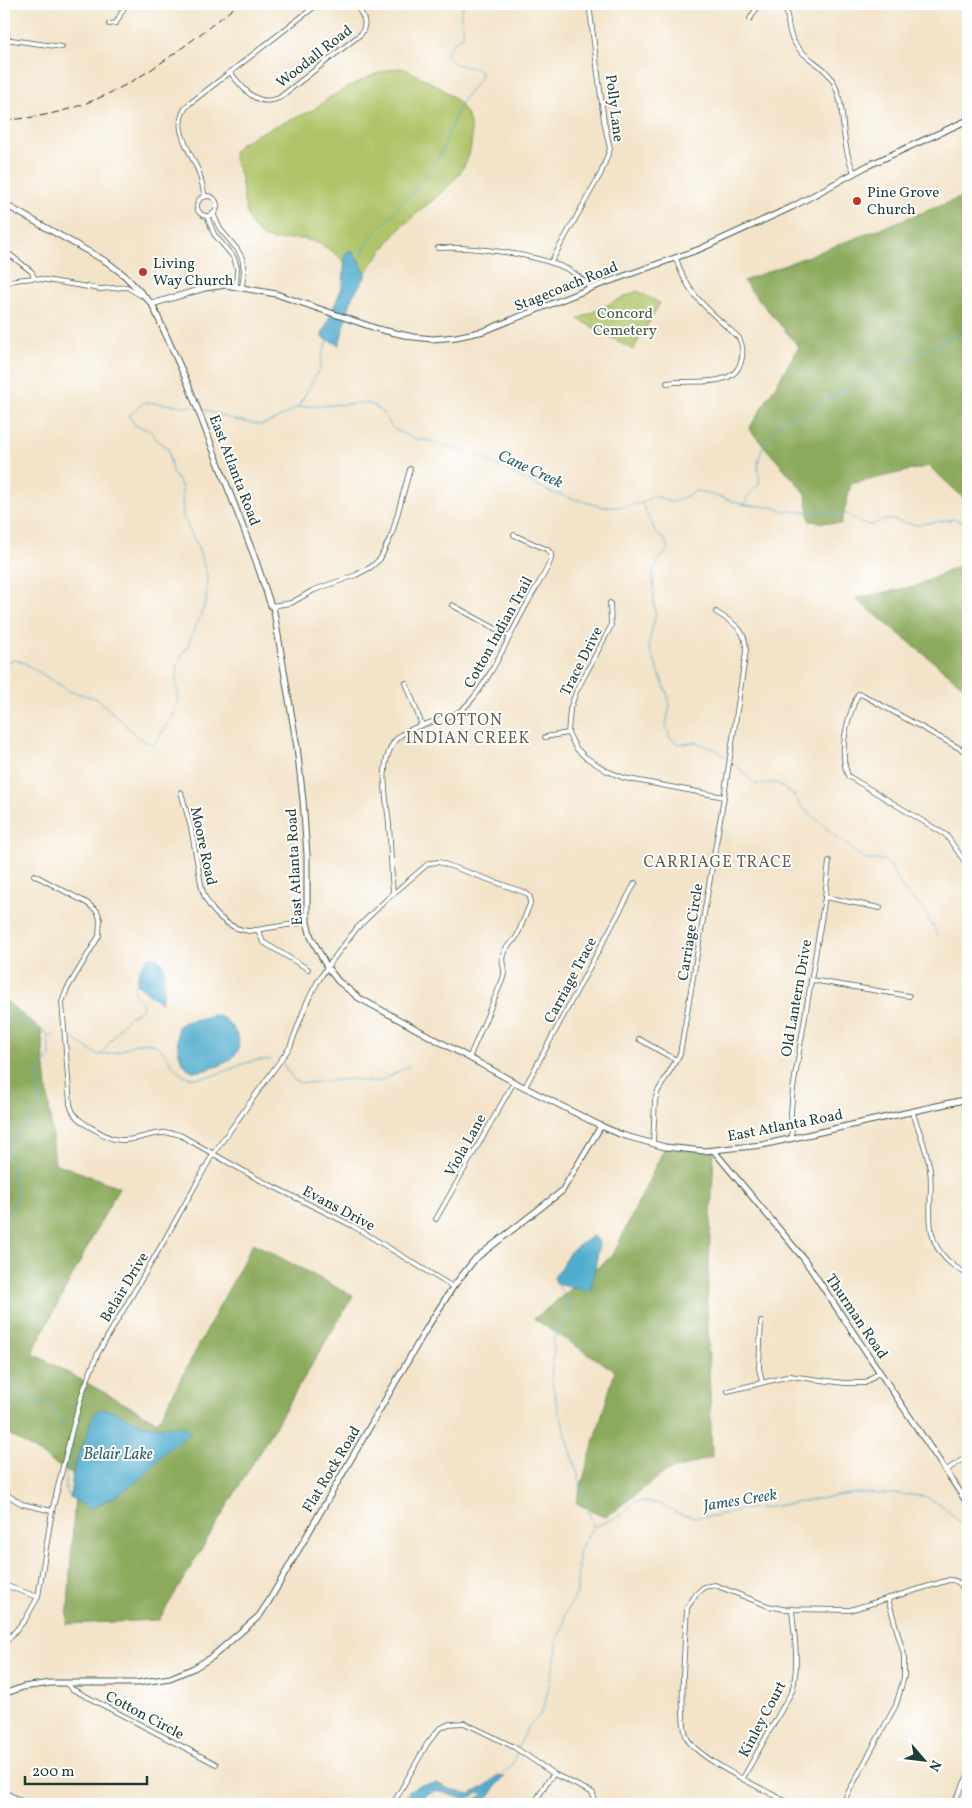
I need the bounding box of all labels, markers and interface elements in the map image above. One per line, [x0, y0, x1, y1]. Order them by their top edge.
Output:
street label: Woodall Road [272, 21, 357, 94]
street label: Polly Lane [599, 73, 628, 143]
place label: Pine Grove Church [867, 183, 939, 221]
marker: Pine Grove Church [851, 195, 863, 207]
place label: Living Way Church [153, 254, 233, 292]
street label: Stagecoach Road [512, 257, 622, 318]
marker: Living Way Church [137, 266, 149, 278]
park label: Concord Cemetery [593, 304, 657, 342]
street label: East Atlanta Road [203, 412, 264, 529]
water label: Cane Creek [494, 445, 567, 495]
street label: Cotton Indian Trail [460, 573, 539, 693]
street label: Trace Drive [556, 623, 609, 700]
district label: COTTON INDIAN CREEK [406, 710, 530, 750]
street label: Moore Road [184, 805, 221, 888]
street label: East Atlanta Road [282, 808, 309, 926]
district label: CARRIAGE TRACE [644, 852, 792, 874]
street label: Carriage Circle [673, 882, 710, 982]
street label: Carriage Trace [540, 934, 603, 1028]
street label: Old Lantern Drive [777, 938, 818, 1059]
street label: East Atlanta Road [726, 1105, 845, 1148]
street label: Viola Lane [440, 1111, 492, 1181]
street label: Evans Drive [298, 1181, 378, 1237]
street label: Belair Drive [96, 1249, 155, 1327]
street label: Thurman Road [819, 1270, 892, 1364]
street label: Flat Rock Road [298, 1422, 366, 1517]
water label: Belair Lake [83, 1444, 153, 1466]
water label: James Creek [700, 1484, 779, 1518]
street label: Kinley Court [734, 1678, 792, 1762]
street label: Cotton Circle [101, 1687, 187, 1746]
north arrow [900, 1736, 950, 1786]
scale bar [25, 1753, 148, 1785]
text: N [923, 1756, 945, 1774]
text: 200 m [32, 1762, 75, 1783]

